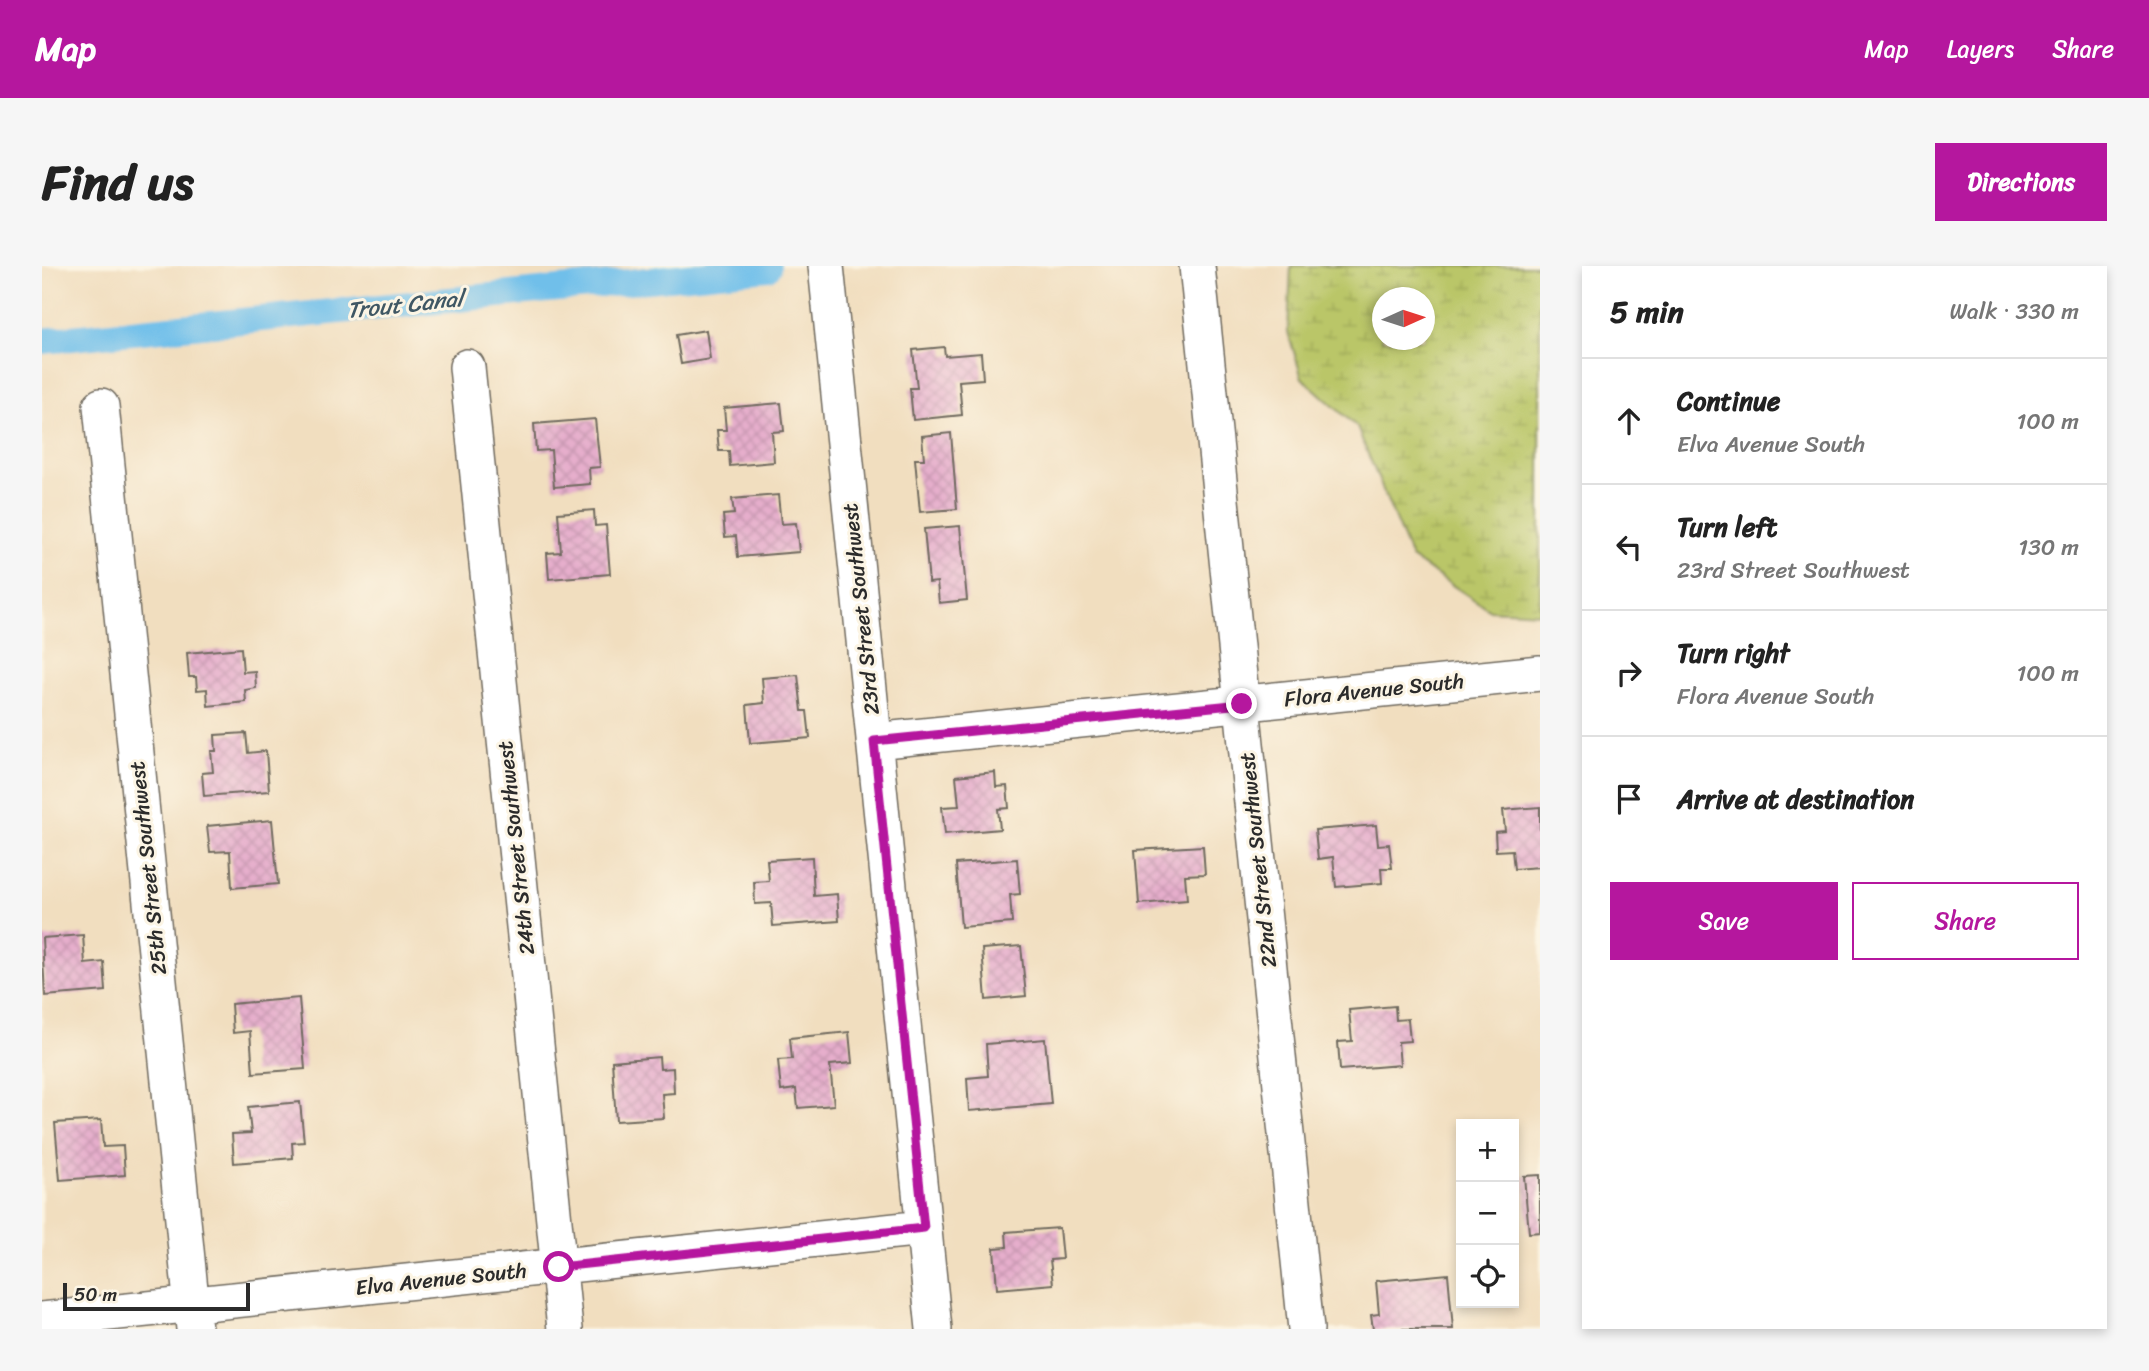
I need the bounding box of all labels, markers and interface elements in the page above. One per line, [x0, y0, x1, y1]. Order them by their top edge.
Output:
text: Map [35, 20, 96, 78]
text: Map [1864, 28, 1909, 70]
text: Layers [1947, 28, 2014, 70]
text: Share [2052, 28, 2114, 70]
text: Find us [42, 139, 194, 226]
button: Directions [1935, 143, 2107, 221]
water label: Trout Canal [345, 277, 471, 331]
text: 5 min [1610, 285, 1684, 339]
north arrow [1372, 287, 1435, 350]
text: Walk · 330 m [1949, 291, 2079, 332]
text: Continue [1677, 378, 1780, 424]
text: 100 m [2016, 401, 2079, 442]
icon: ahead [1610, 402, 1648, 440]
text: Elva Avenue South [1677, 424, 1865, 465]
street label: 23rd Street Southwest [831, 501, 891, 717]
text: Turn left [1677, 504, 1777, 550]
text: 130 m [2018, 527, 2079, 568]
icon: left [1610, 528, 1648, 566]
text: 23rd Street Southwest [1677, 550, 1910, 591]
text: Turn right [1677, 630, 1790, 676]
text: 100 m [2016, 653, 2079, 694]
icon: right [1610, 654, 1648, 692]
street label: Flora Avenue South [1282, 662, 1466, 718]
text: Flora Avenue South [1677, 676, 1874, 717]
route end [1226, 688, 1257, 719]
street label: 24th Street Southwest [486, 739, 546, 957]
street label: 22nd Street Southwest [1228, 751, 1288, 969]
street label: 25th Street Southwest [118, 759, 178, 977]
text: Arrive at destination [1677, 776, 1914, 822]
icon: arrive [1610, 780, 1648, 818]
button: Save [1610, 882, 1838, 960]
button: Share [1852, 882, 2079, 960]
map controls [1456, 1119, 1519, 1308]
button: + [1456, 1119, 1519, 1182]
button: − [1456, 1182, 1519, 1245]
button: locate [1456, 1245, 1519, 1308]
street label: Elva Avenue South [354, 1251, 528, 1307]
route start [543, 1251, 574, 1282]
text: 50 m [74, 1278, 117, 1311]
scale bar [63, 1280, 250, 1312]

